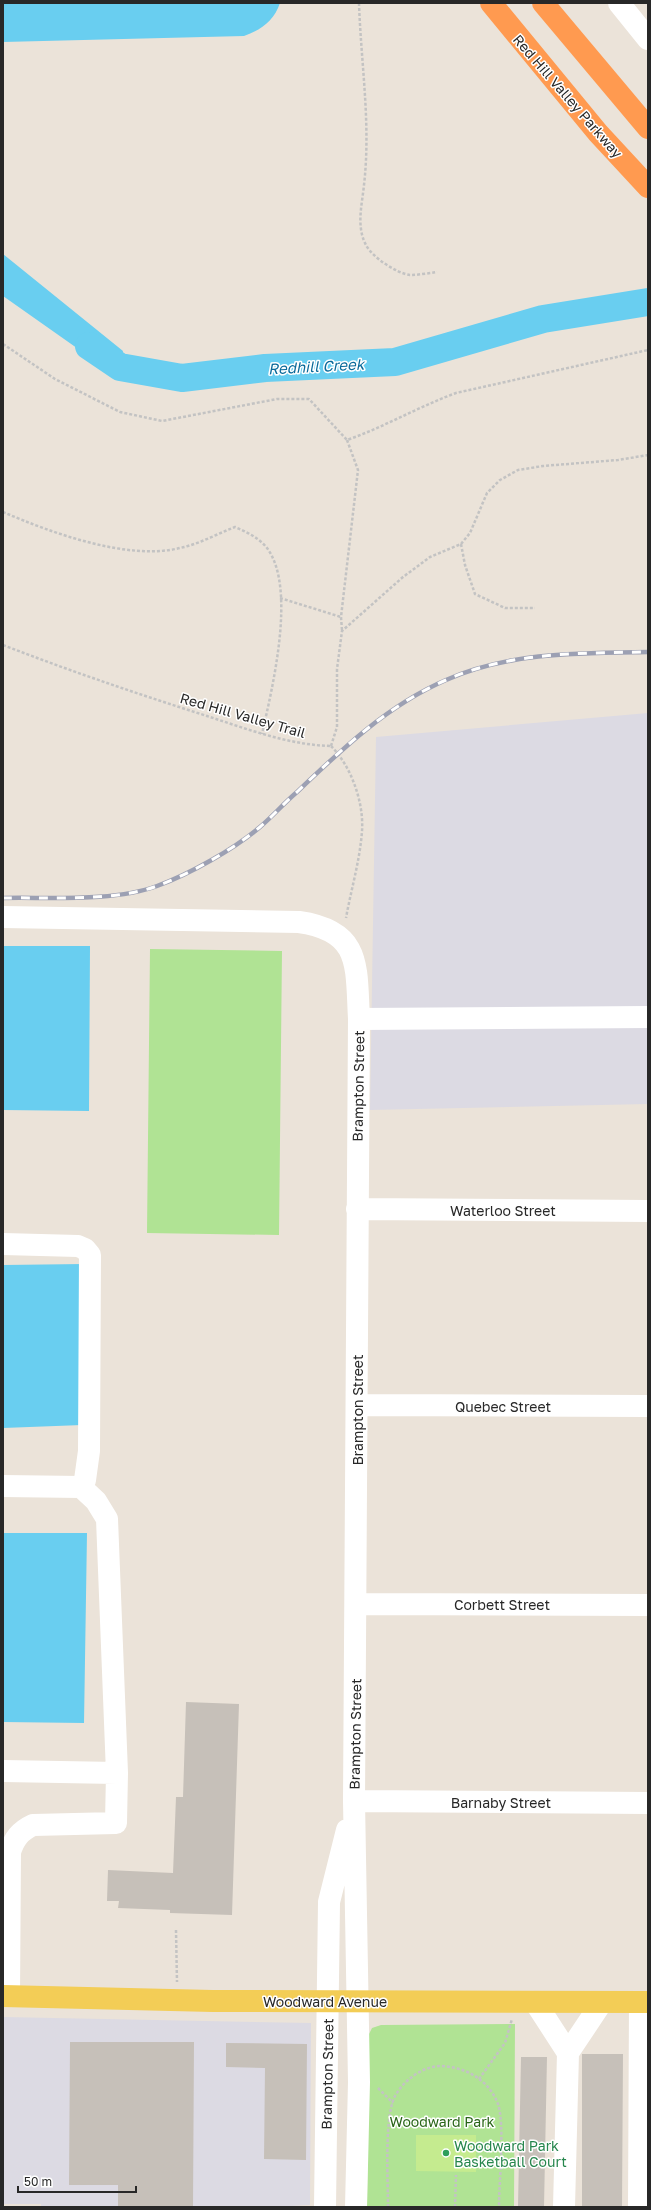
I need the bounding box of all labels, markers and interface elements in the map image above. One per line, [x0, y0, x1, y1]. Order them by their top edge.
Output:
street label: Red Hill Valley Parkway [510, 31, 626, 161]
water label: Redhill Creek [267, 354, 366, 378]
street label: Red Hill Valley Trail [178, 689, 308, 741]
street label: Brampton Street [349, 1030, 367, 1142]
street label: Waterloo Street [450, 1202, 556, 1219]
street label: Brampton Street [349, 1354, 366, 1466]
street label: Quebec Street [455, 1398, 551, 1415]
street label: Corbett Street [454, 1596, 550, 1613]
street label: Brampton Street [346, 1678, 364, 1790]
street label: Barnaby Street [451, 1794, 551, 1811]
street label: Woodward Avenue [263, 1993, 387, 2010]
street label: Brampton Street [318, 2018, 336, 2130]
park label: Woodward Park [390, 2113, 495, 2130]
place label: Woodward Park Basketball Court [454, 2137, 567, 2170]
marker: Woodward Park Basketball Court [441, 2148, 451, 2158]
scale bar [18, 2168, 136, 2194]
text: 50 m [24, 2174, 52, 2189]

